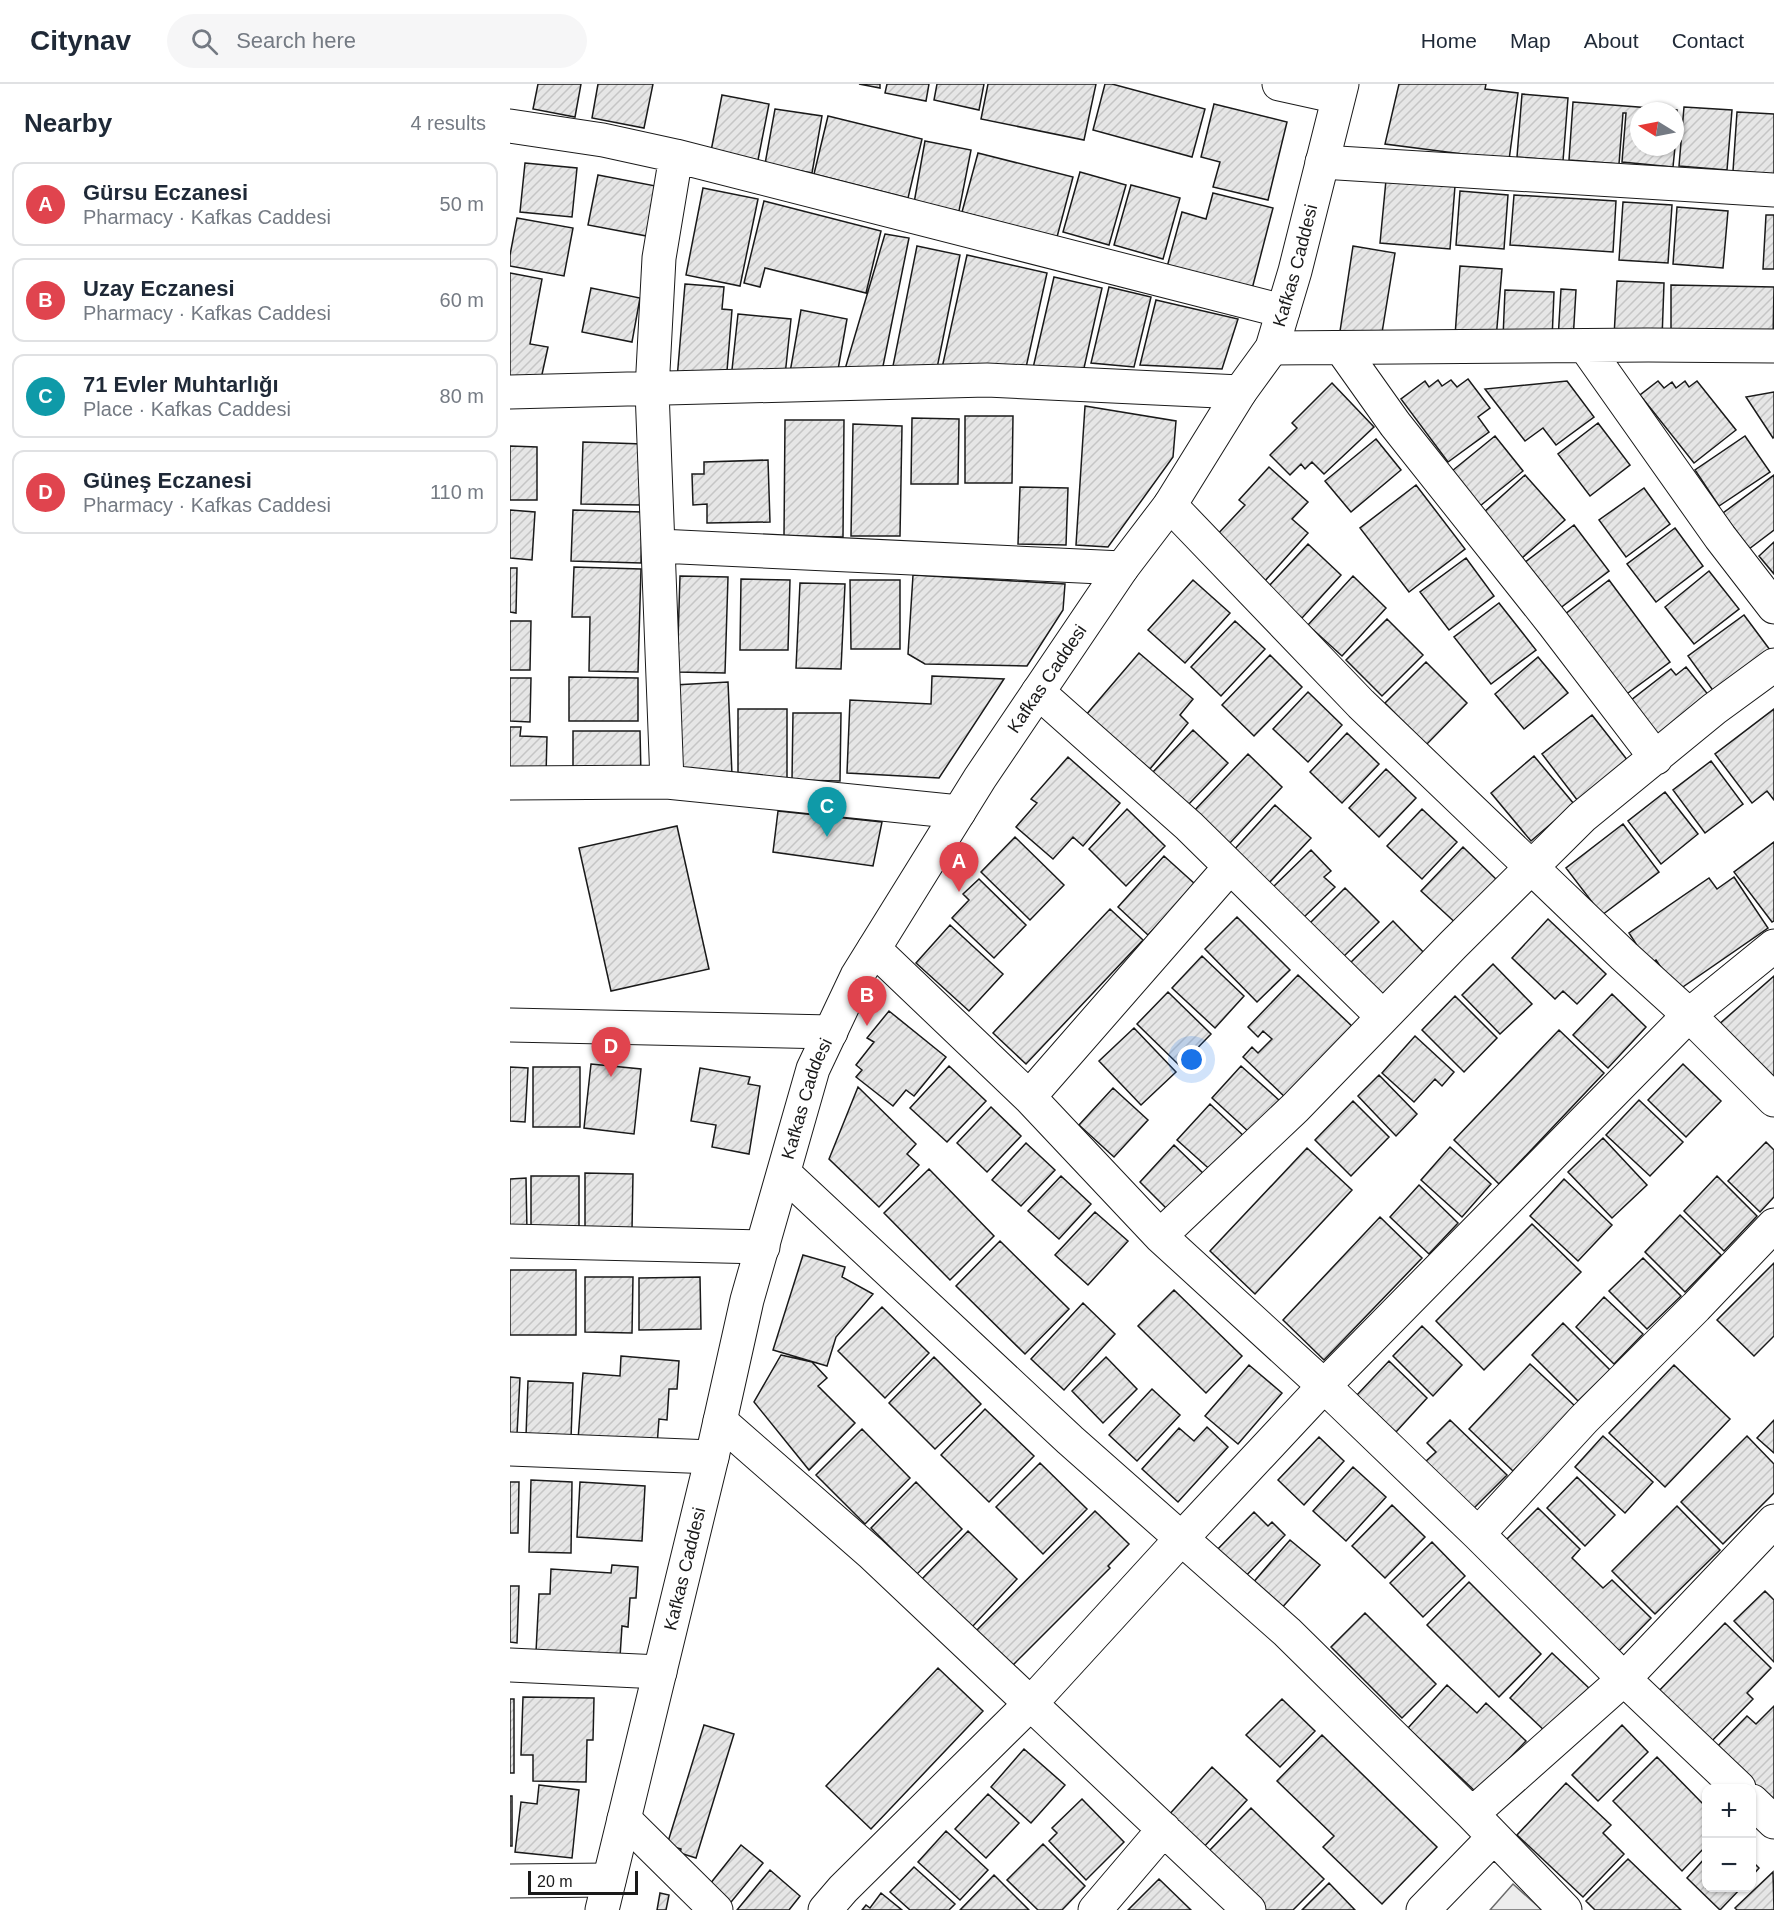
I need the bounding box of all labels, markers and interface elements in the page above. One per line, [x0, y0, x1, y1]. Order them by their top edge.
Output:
search box [167, 14, 587, 68]
text: Citynav [30, 25, 131, 56]
icon: search [188, 25, 221, 58]
text: Search here [236, 28, 356, 53]
text: Home [1421, 29, 1477, 52]
text: Map [1510, 29, 1551, 52]
text: About [1584, 29, 1639, 52]
text: Contact [1672, 29, 1744, 52]
north arrow [1630, 102, 1684, 156]
text: Nearby [24, 108, 112, 138]
text: 4 results [410, 112, 486, 134]
text: Gürsu Eczanesi [83, 180, 248, 205]
text: A [38, 193, 53, 215]
text: 50 m [440, 193, 484, 215]
street label: Kafkas Caddesi [1269, 202, 1321, 329]
text: Pharmacy · Kafkas Caddesi [83, 206, 331, 228]
text: Uzay Eczanesi [83, 276, 235, 301]
text: B [38, 289, 53, 311]
text: 60 m [440, 289, 484, 311]
text: Pharmacy · Kafkas Caddesi [83, 302, 331, 324]
text: 71 Evler Muhtarlığı [83, 372, 279, 397]
text: C [38, 385, 53, 407]
text: 80 m [440, 385, 484, 407]
text: Place · Kafkas Caddesi [83, 398, 291, 420]
text: Güneş Eczanesi [83, 468, 252, 493]
text: D [38, 481, 53, 503]
text: 110 m [430, 481, 484, 503]
text: Pharmacy · Kafkas Caddesi [83, 494, 331, 516]
street label: Kafkas Caddesi [1003, 621, 1091, 737]
pin: C [808, 788, 846, 837]
pin: A [940, 842, 978, 892]
pin: B [848, 976, 886, 1026]
pin: D [592, 1028, 630, 1077]
street label: Kafkas Caddesi [778, 1035, 836, 1161]
your location [1177, 1045, 1206, 1074]
street label: Kafkas Caddesi [660, 1505, 709, 1633]
map controls [1702, 1784, 1756, 1892]
button: + [1702, 1784, 1756, 1838]
button: − [1702, 1838, 1756, 1892]
scale bar [528, 1868, 638, 1896]
text: 20 m [537, 1873, 573, 1890]

